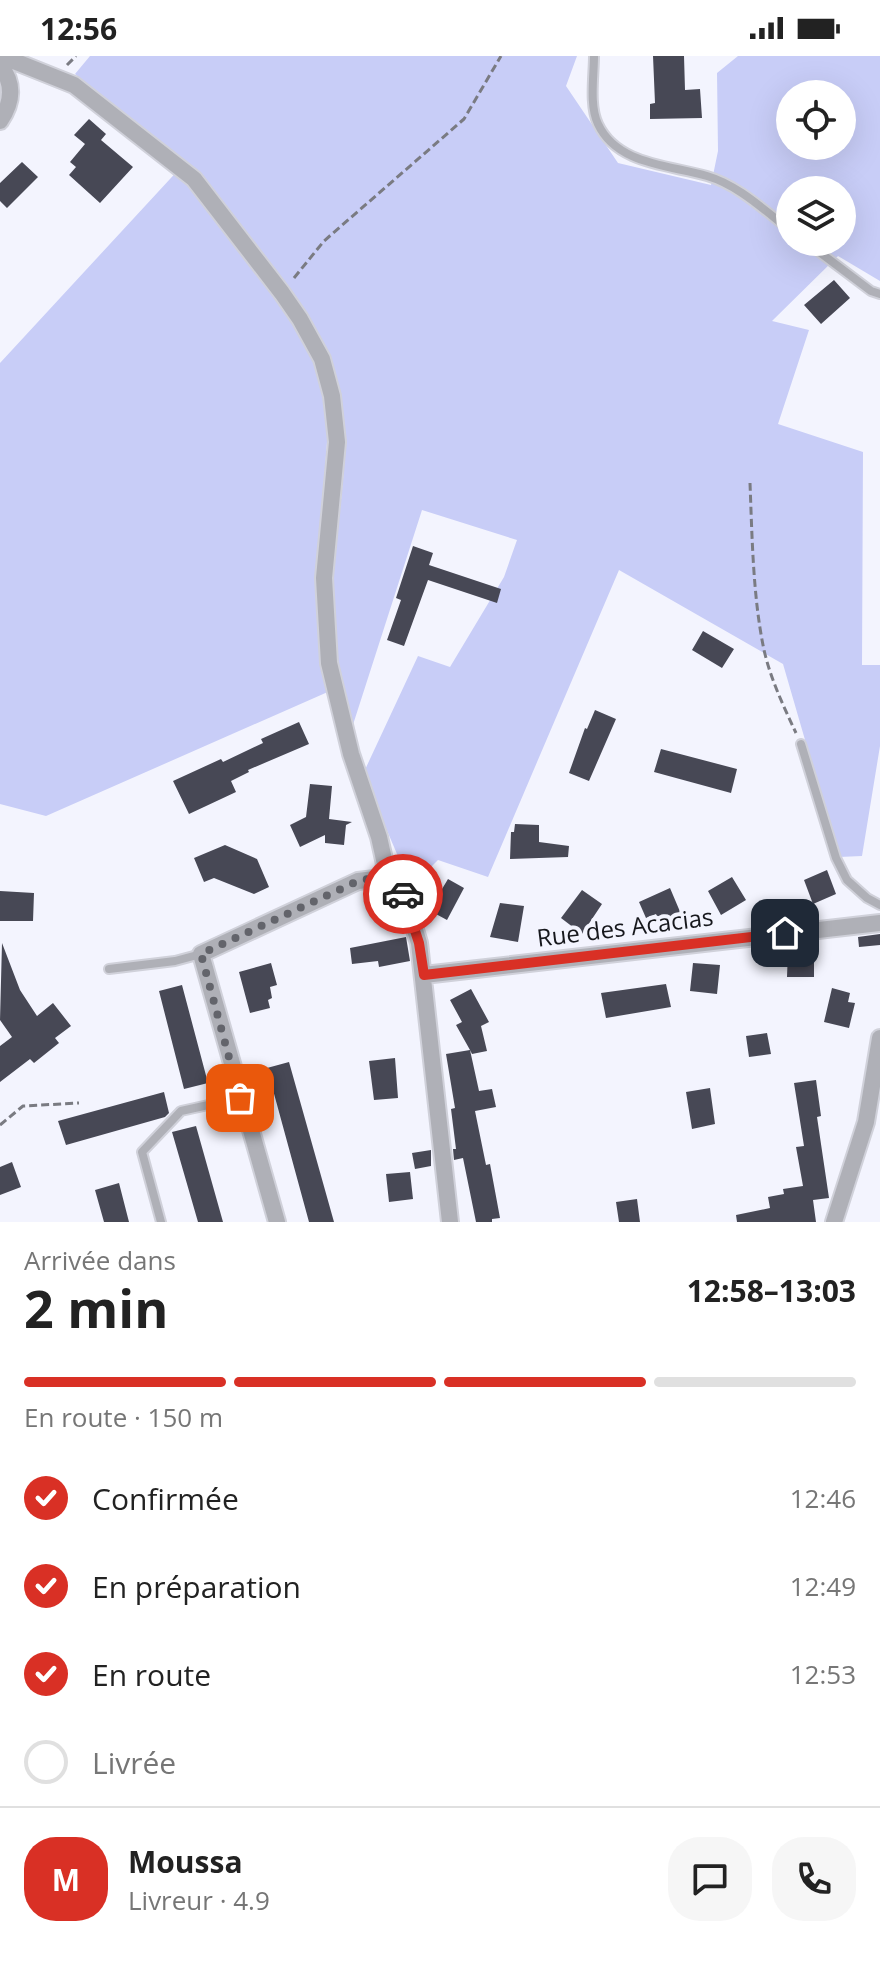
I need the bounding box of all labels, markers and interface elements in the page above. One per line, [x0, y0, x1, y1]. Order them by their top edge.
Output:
text: 12:56 [40, 8, 117, 49]
map controls [776, 80, 856, 256]
button: locate [776, 80, 856, 160]
button: layers [776, 176, 856, 256]
courier [363, 854, 443, 934]
icon: car [381, 872, 425, 916]
street label: Rue des Acacias [535, 899, 715, 954]
pin [751, 899, 819, 967]
icon: home [763, 911, 807, 955]
pin [206, 1064, 274, 1132]
icon: bag [218, 1076, 262, 1120]
text: Arrivée dans [24, 1242, 176, 1278]
text: 12:58–13:03 [687, 1270, 856, 1311]
text: 2 min [24, 1272, 168, 1343]
text: En route · 150 m [24, 1399, 223, 1435]
icon: check [24, 1476, 68, 1520]
text: Confirmée [92, 1478, 239, 1519]
text: 12:46 [790, 1480, 856, 1516]
icon: check [24, 1564, 68, 1608]
text: En préparation [92, 1566, 301, 1607]
text: 12:49 [790, 1568, 856, 1604]
icon: check [24, 1652, 68, 1696]
text: En route [92, 1654, 211, 1695]
text: 12:53 [790, 1656, 856, 1692]
text: Livrée [92, 1742, 176, 1783]
button: chat [668, 1837, 752, 1921]
button: phone [772, 1837, 856, 1921]
text: Moussa [128, 1841, 243, 1882]
text: M [52, 1859, 80, 1900]
text: Livreur · 4.9 [128, 1882, 270, 1918]

